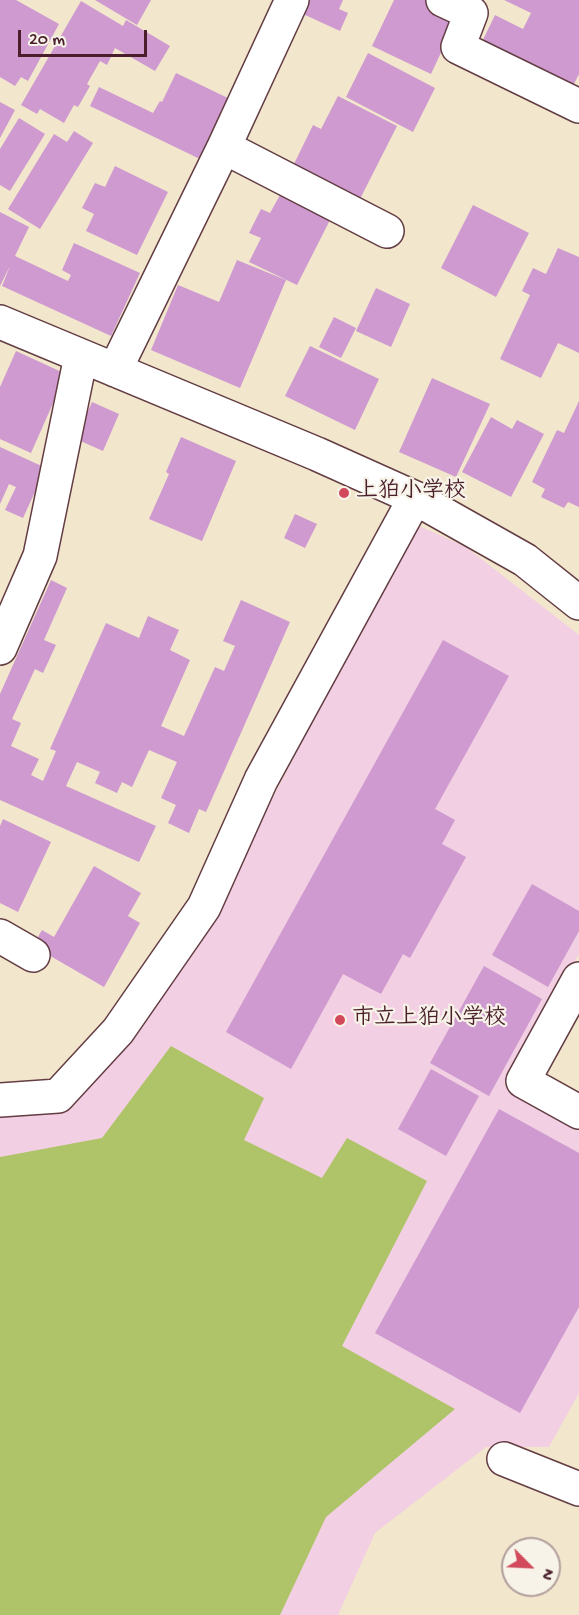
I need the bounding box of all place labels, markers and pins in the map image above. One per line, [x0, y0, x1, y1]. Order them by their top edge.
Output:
place label: 上狛小学校 [356, 480, 466, 506]
marker: 上狛小学校 [337, 486, 351, 500]
place label: 市立上狛小学校 [352, 1007, 506, 1033]
marker: 市立上狛小学校 [333, 1013, 347, 1027]

